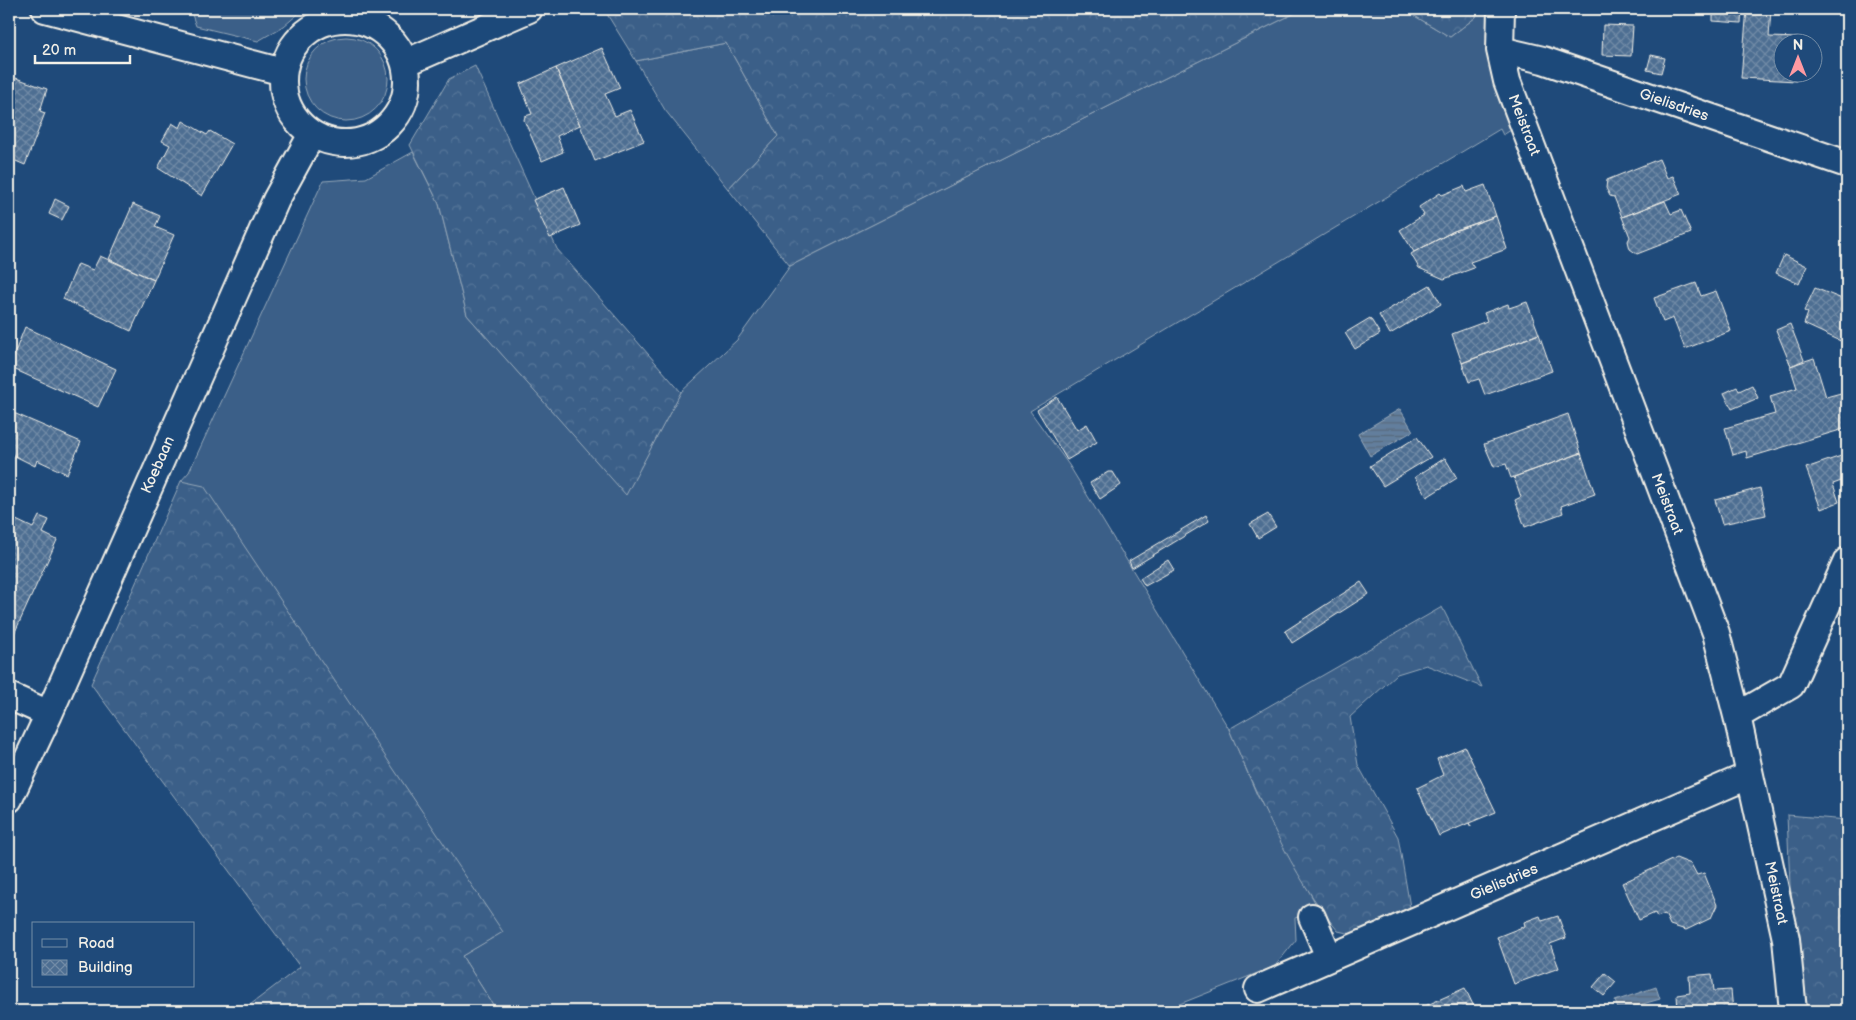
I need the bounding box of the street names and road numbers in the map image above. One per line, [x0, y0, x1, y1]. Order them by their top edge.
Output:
street label: Gielisdries [1637, 84, 1712, 126]
street label: Meistraat [1504, 92, 1544, 159]
street label: Koebaan [137, 433, 179, 497]
street label: Meistraat [1647, 471, 1687, 538]
street label: Gielisdries [1467, 859, 1541, 905]
street label: Meistraat [1760, 860, 1792, 927]

